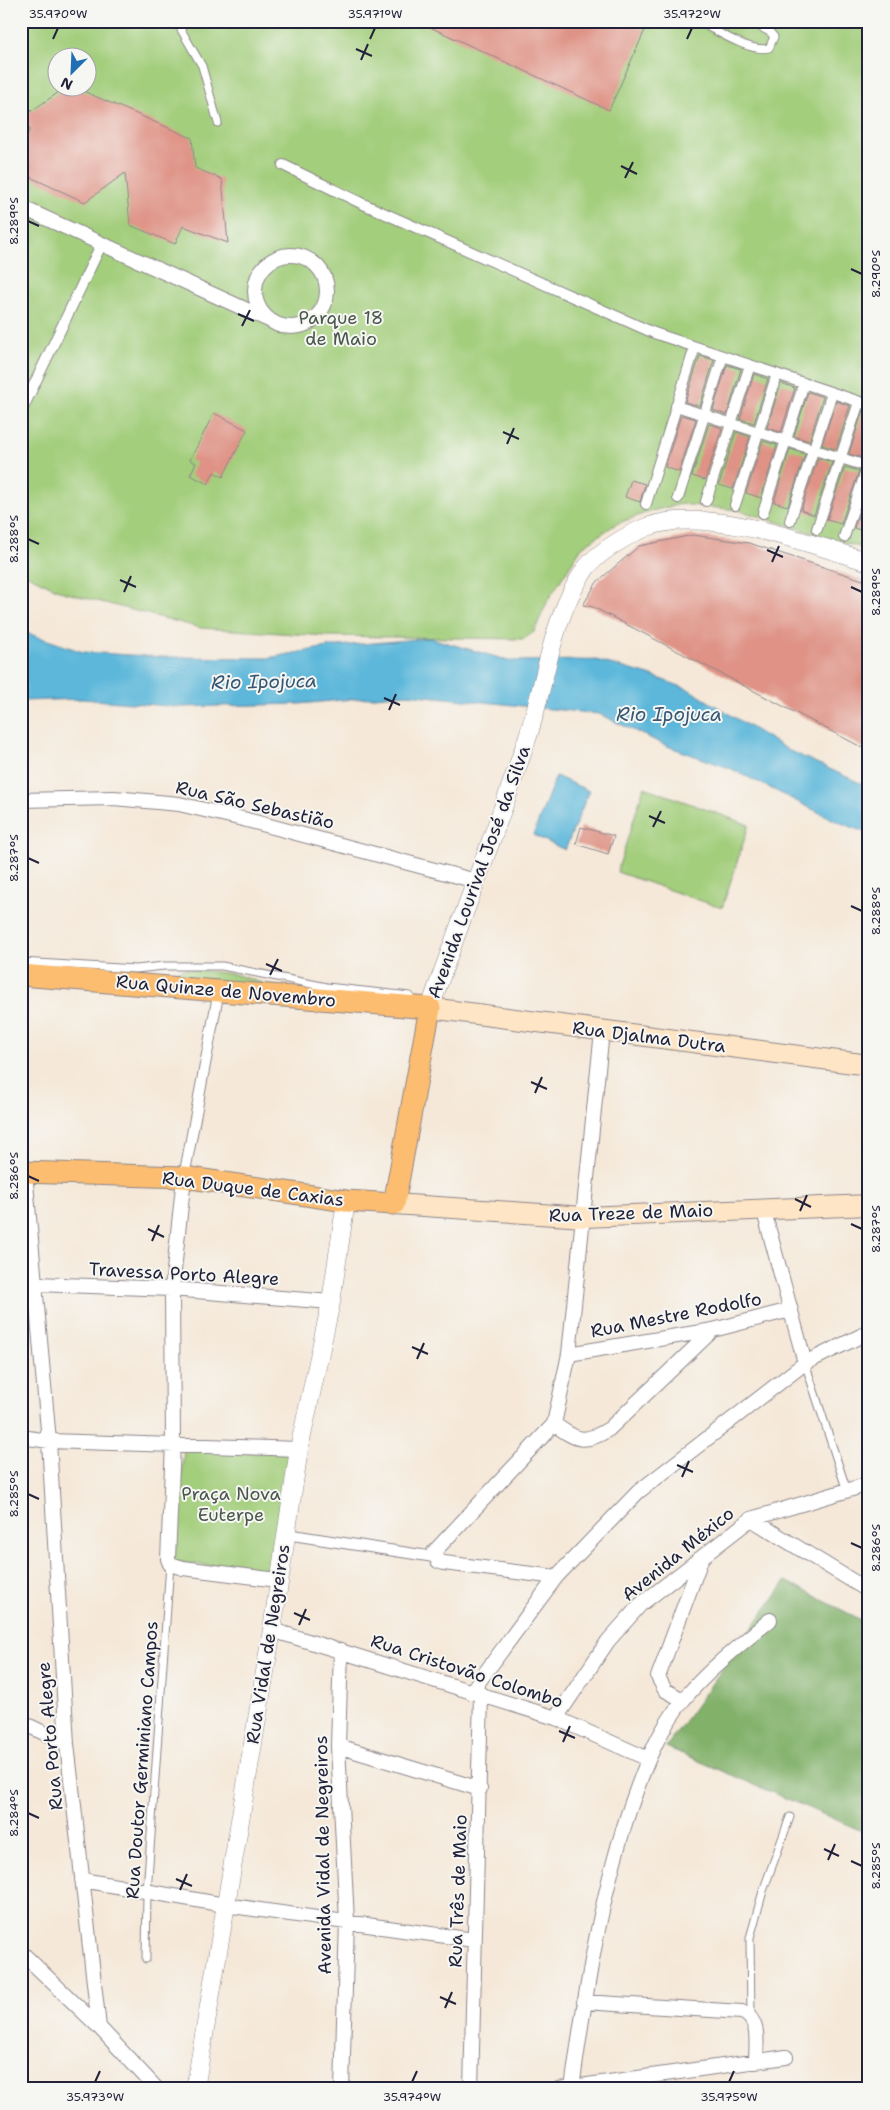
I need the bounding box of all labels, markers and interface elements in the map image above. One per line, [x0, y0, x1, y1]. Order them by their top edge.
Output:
text: 35.970°W [29, 6, 87, 22]
text: 35.971°W [347, 6, 403, 22]
text: 35.972°W [663, 6, 721, 22]
north arrow [48, 48, 98, 98]
text: N [58, 73, 75, 94]
text: 8.289°S [6, 197, 22, 245]
text: 8.290°S [868, 250, 884, 298]
park label: Parque 18 de Maio [299, 306, 383, 351]
text: 8.288°S [6, 515, 22, 563]
text: 8.289°S [868, 568, 884, 616]
water label: Rio Ipojuca [211, 668, 317, 695]
water label: Rio Ipojuca [616, 702, 722, 727]
street label: Avenida Lourival José da Silva [422, 742, 536, 1002]
street label: Rua São Sebastião [173, 775, 337, 835]
text: 8.287°S [6, 834, 22, 882]
text: 8.288°S [868, 887, 884, 935]
street label: Rua Quinze de Novembro [115, 969, 337, 1013]
street label: Rua Djalma Dutra [571, 1016, 727, 1058]
text: 8.286°S [6, 1152, 22, 1200]
street label: Rua Duque de Caxias [161, 1166, 345, 1212]
street label: Rua Treze de Maio [548, 1198, 714, 1228]
text: 8.287°S [868, 1205, 884, 1253]
street label: Travessa Porto Alegre [88, 1257, 280, 1291]
street label: Rua Mestre Rodolfo [588, 1287, 764, 1343]
text: 8.285°S [6, 1470, 22, 1518]
park label: Praça Nova Euterpe [181, 1482, 281, 1527]
street label: Avenida México [617, 1501, 739, 1607]
text: 8.286°S [868, 1524, 884, 1572]
street label: Rua Vidal de Negreiros [240, 1542, 296, 1746]
street label: Rua Doutor Germiniano Campos [120, 1620, 164, 1900]
street label: Rua Cristovão Colombo [368, 1629, 566, 1713]
street label: Rua Porto Alegre [32, 1661, 68, 1811]
street label: Avenida Vidal de Negreiros [309, 1735, 337, 1975]
text: 8.284°S [6, 1789, 22, 1837]
street label: Rua Três de Maio [443, 1814, 473, 1968]
text: 8.285°S [868, 1842, 884, 1890]
text: 35.973°W [66, 2089, 124, 2105]
text: 35.974°W [383, 2089, 441, 2105]
text: 35.975°W [700, 2089, 758, 2105]

